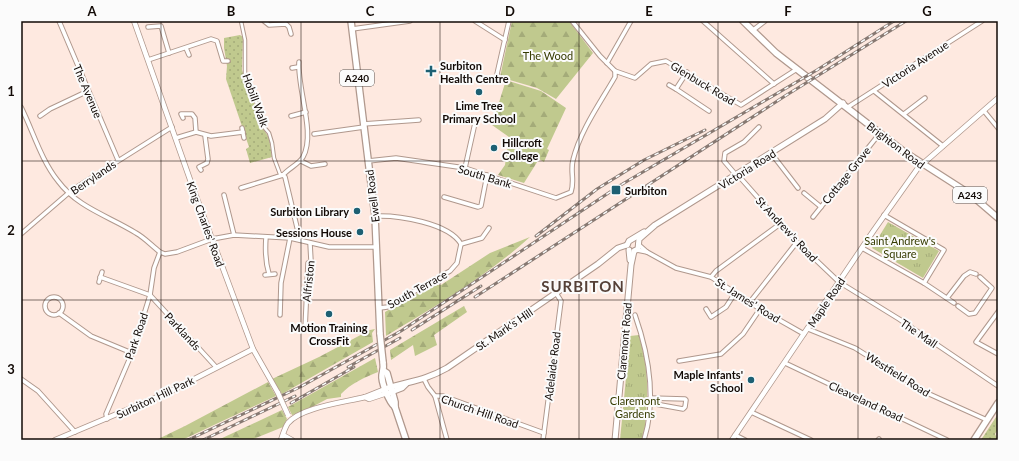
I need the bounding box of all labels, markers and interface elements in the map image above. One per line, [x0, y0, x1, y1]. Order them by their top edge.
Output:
text: A [86, 3, 97, 19]
text: B [227, 3, 236, 19]
text: C [366, 3, 375, 19]
text: D [505, 3, 515, 19]
text: E [645, 3, 653, 19]
text: F [784, 3, 792, 19]
text: G [922, 3, 932, 19]
street label: Victoria Avenue [879, 38, 951, 90]
park label: The Wood [523, 49, 573, 62]
place label: Surbiton Health Centre [440, 59, 509, 85]
street label: Glenbuck Road [668, 59, 738, 107]
street label: The Avenue [71, 62, 105, 120]
marker: Surbiton Health Centre [425, 65, 437, 77]
road number: A240 [340, 70, 374, 86]
street label: Hobill Walk [240, 72, 272, 129]
text: 1 [7, 83, 15, 99]
marker: Lime Tree Primary School [474, 87, 484, 97]
place label: Lime Tree Primary School [442, 99, 516, 125]
street label: Brighton Road [865, 119, 927, 171]
place label: Hillcroft College [502, 136, 542, 162]
marker: Hillcroft College [489, 143, 499, 153]
street label: Cottage Grove [819, 144, 873, 206]
street label: Victoria Road [716, 146, 778, 192]
street label: Berrylands [68, 157, 118, 197]
street label: South Bank [457, 162, 514, 190]
street label: Ewell Road [362, 169, 382, 223]
street label: King Charles' Road [184, 179, 228, 269]
marker: Surbiton [610, 184, 622, 196]
place label: Surbiton [625, 184, 667, 197]
road number: A243 [953, 187, 987, 203]
street label: St Andrew's Road [754, 194, 820, 264]
place label: Surbiton Library [270, 205, 349, 218]
marker: Surbiton Library [352, 206, 362, 216]
text: 2 [7, 222, 15, 238]
place label: Sessions House [276, 226, 352, 239]
marker: Sessions House [355, 227, 365, 237]
park label: Saint Andrew's Square [864, 234, 936, 260]
street label: Alfriston [299, 260, 317, 302]
street label: South Terrace [385, 267, 449, 311]
street label: St. James' Road [713, 275, 783, 325]
street label: Maple Road [805, 275, 847, 329]
district label: SURBITON [541, 277, 625, 295]
street label: Claremont Road [614, 302, 634, 380]
street label: St. Mark's Hill [473, 305, 535, 353]
marker: Motion Training CrossFit [324, 309, 334, 319]
street label: Parklands [162, 310, 204, 353]
street label: Park Road [122, 311, 150, 361]
street label: The Mall [898, 316, 940, 350]
place label: Motion Training CrossFit [290, 321, 368, 347]
street label: Adelaide Road [541, 331, 563, 401]
street label: Westfield Road [863, 349, 933, 399]
text: 3 [7, 361, 15, 377]
place label: Maple Infants' School [673, 368, 743, 394]
street label: Surbiton Hill Park [114, 373, 196, 421]
marker: Maple Infants' School [746, 375, 756, 385]
street label: Cleaveland Road [827, 378, 905, 424]
street label: Church Hill Road [440, 392, 520, 430]
park label: Claremont Gardens [610, 394, 660, 420]

